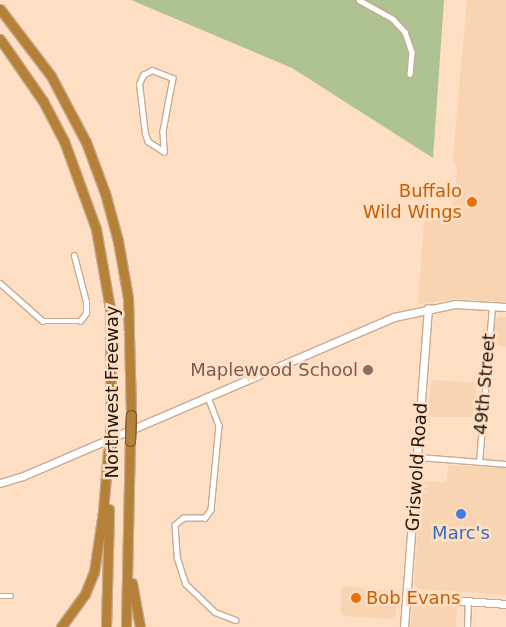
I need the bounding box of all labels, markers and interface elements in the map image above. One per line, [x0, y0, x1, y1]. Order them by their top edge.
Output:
place label: Buffalo Wild Wings [363, 181, 462, 223]
marker: Buffalo Wild Wings [466, 196, 478, 208]
street label: Northwest Freeway [101, 306, 123, 478]
street label: 49th Street [470, 332, 500, 436]
place label: Maplewood School [190, 359, 358, 381]
marker: Maplewood School [362, 364, 374, 376]
street label: Griswold Road [402, 402, 432, 532]
marker: Marc's [455, 508, 467, 520]
place label: Marc's [432, 522, 490, 544]
place label: Bob Evans [366, 587, 460, 609]
marker: Bob Evans [350, 592, 362, 604]

